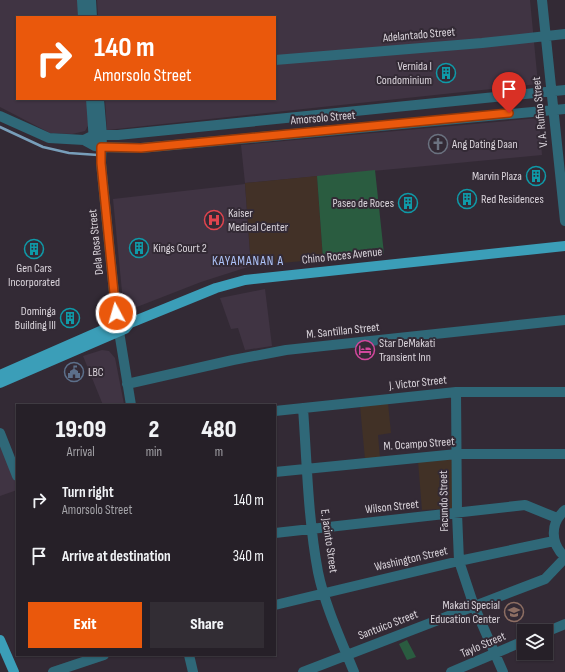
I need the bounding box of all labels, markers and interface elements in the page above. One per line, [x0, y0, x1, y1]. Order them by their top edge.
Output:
street label: Adelantado Street [381, 24, 456, 46]
text: 140 m [94, 31, 155, 64]
icon: right [28, 32, 80, 84]
place label: Vernida I Condominium [376, 59, 432, 88]
building icon: Vernida I Condominium [435, 62, 457, 84]
text: Amorsolo Street [94, 65, 192, 86]
pin [492, 72, 526, 113]
street label: V. A. Rufino Street [529, 75, 551, 148]
icon: arrive [498, 78, 520, 100]
street label: Amorsolo Street [289, 108, 356, 128]
church icon: Ang Dating Daan [427, 133, 449, 155]
place label: Ang Dating Daan [451, 137, 518, 152]
building icon: Marvin Plaza [525, 165, 547, 187]
place label: Marvin Plaza [472, 169, 522, 184]
building icon: Red Residences [456, 188, 478, 210]
building icon: Paseo de Roces [397, 192, 419, 214]
place label: Red Residences [481, 192, 544, 207]
place label: Paseo de Roces [332, 196, 394, 211]
place label: Kaiser Medical Center [228, 206, 289, 235]
street label: Dela Rosa Street [85, 208, 107, 276]
hospital icon: Kaiser Medical Center [203, 209, 225, 231]
building icon: Kings Court 2 [128, 237, 150, 259]
building icon: Gen Cars Incorporated [23, 238, 45, 260]
place label: Kings Court 2 [153, 241, 207, 256]
street label: Chino Roces Avenue [301, 244, 383, 268]
district label: KAYAMANAN A [212, 253, 284, 269]
place label: Gen Cars Incorporated [8, 261, 60, 290]
position arrow [95, 292, 137, 334]
place label: Dominga Building III [15, 304, 56, 333]
building icon: Dominga Building III [59, 307, 81, 329]
street label: M. Santillan Street [306, 320, 381, 342]
place label: Star DeMakati Transient Inn [379, 336, 435, 365]
hotel icon: Star DeMakati Transient Inn [354, 339, 376, 361]
public building icon: LBC [63, 361, 85, 383]
place label: LBC [88, 365, 104, 380]
street label: J. Victor Street [387, 372, 448, 394]
text: 19:09 [55, 415, 106, 444]
text: 2 [148, 415, 159, 444]
text: 480 [201, 415, 237, 444]
street label: M. Ocampo Street [383, 434, 455, 454]
text: Arrival [67, 444, 95, 460]
text: min [146, 444, 162, 460]
text: m [215, 444, 223, 460]
street label: Facundo Street [436, 470, 452, 532]
text: Turn right [62, 483, 114, 502]
icon: right [28, 489, 50, 511]
text: 140 m [234, 491, 264, 510]
street label: Wilson Street [364, 497, 420, 517]
text: Amorsolo Street [62, 502, 132, 518]
street label: E. Jacinto Street [317, 508, 341, 574]
street label: Washington Street [373, 543, 449, 575]
icon: arrive [28, 545, 50, 567]
text: Arrive at destination [62, 547, 171, 566]
text: 340 m [233, 547, 264, 566]
place label: Makati Special Education Center [430, 598, 501, 627]
school or university icon: Makati Special Education Center [503, 601, 525, 623]
button: Exit [28, 602, 142, 648]
button: Share [150, 602, 264, 648]
street label: Santuico Street [356, 607, 420, 643]
map controls [517, 624, 553, 660]
button: layers [517, 624, 553, 660]
street label: Taylo Street [458, 629, 508, 661]

